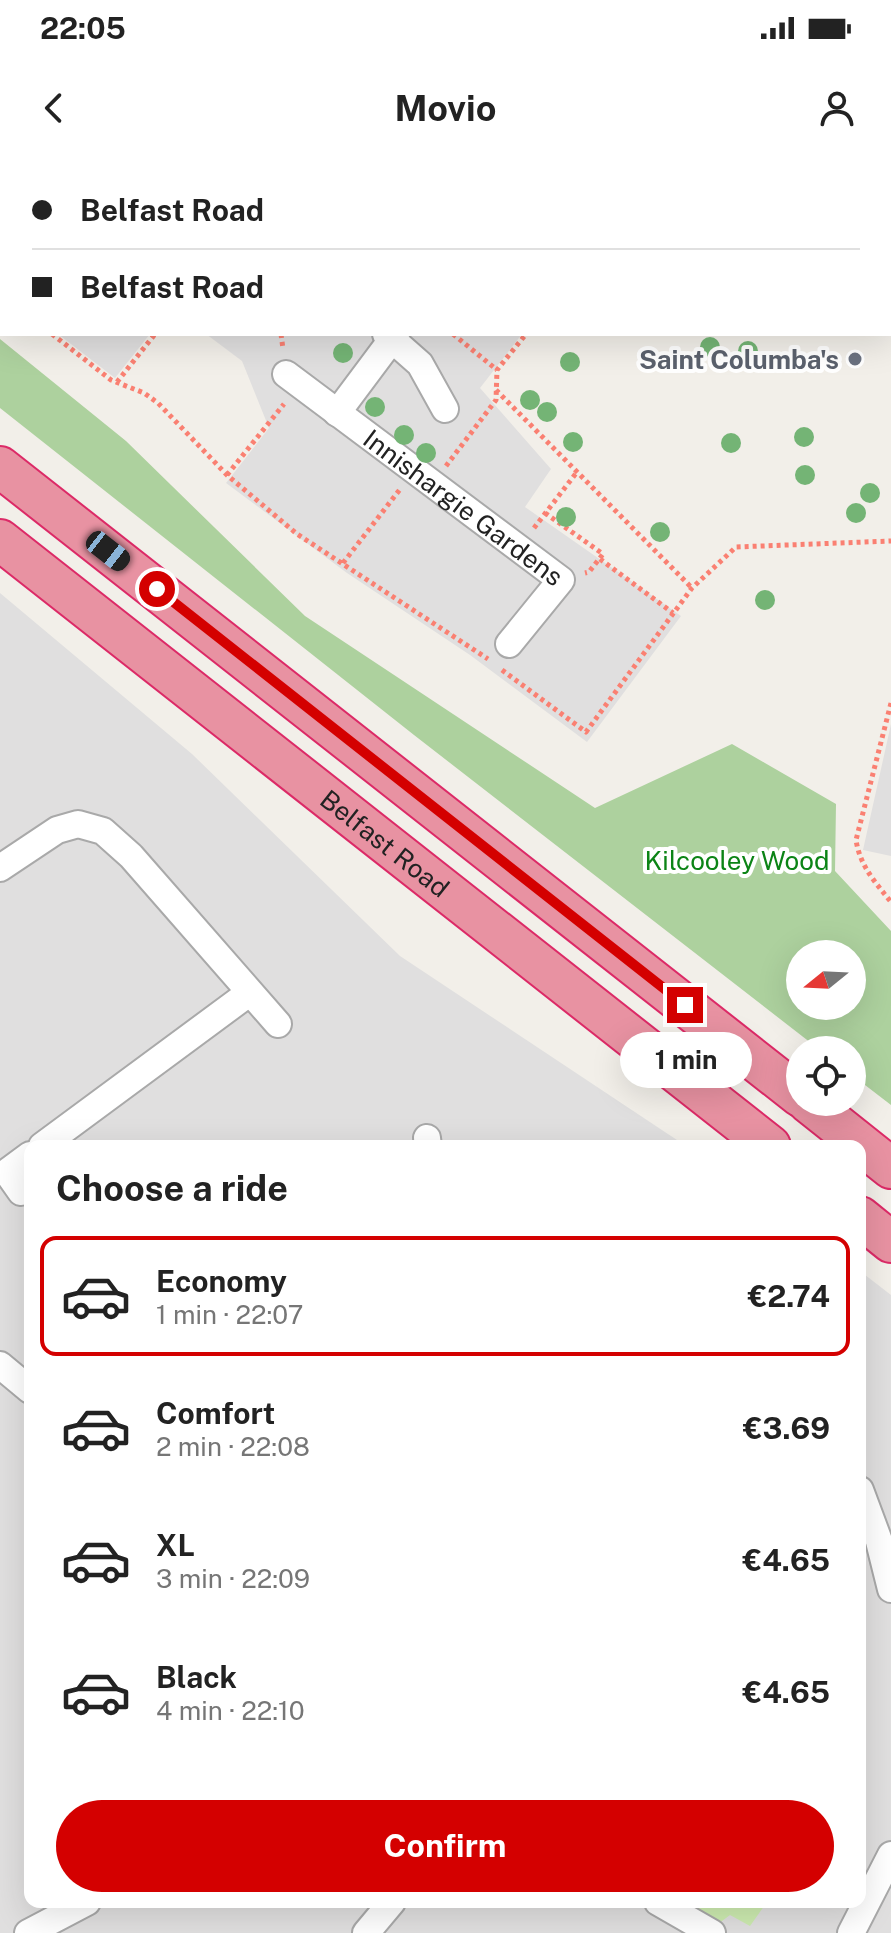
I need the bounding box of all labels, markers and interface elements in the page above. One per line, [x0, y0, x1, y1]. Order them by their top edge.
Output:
text: 22:05 [40, 10, 126, 46]
icon: back [32, 86, 76, 130]
icon: person [815, 86, 859, 130]
text: Movio [395, 87, 496, 129]
text: Belfast Road [80, 192, 264, 228]
text: Belfast Road [80, 269, 264, 305]
place label: Saint Columba's [639, 344, 839, 375]
marker: Saint Columba's [846, 350, 864, 368]
street label: Innishargie Gardens [358, 422, 570, 592]
car [82, 527, 134, 575]
route start [139, 571, 175, 607]
street label: Belfast Road [315, 783, 456, 903]
park label: Kilcooley Wood [645, 845, 829, 876]
north arrow [786, 940, 866, 1020]
map controls [786, 940, 866, 1116]
route end [667, 987, 703, 1023]
callout: 1 min [619, 1033, 751, 1089]
button: locate [786, 1036, 866, 1116]
text: 1 min [655, 1044, 717, 1075]
text: Choose a ride [56, 1167, 288, 1209]
icon: car [60, 1260, 132, 1332]
text: Economy [156, 1263, 287, 1299]
text: €2.74 [748, 1278, 830, 1314]
text: 1 min · 22:07 [156, 1299, 303, 1330]
icon: car [60, 1392, 132, 1464]
text: Comfort [156, 1395, 275, 1431]
text: €3.69 [743, 1410, 830, 1446]
text: 2 min · 22:08 [156, 1431, 310, 1462]
icon: car [60, 1524, 132, 1596]
text: XL [156, 1527, 195, 1563]
text: €4.65 [743, 1542, 830, 1578]
text: 3 min · 22:09 [156, 1563, 310, 1594]
icon: car [60, 1656, 132, 1728]
text: Black [156, 1659, 237, 1695]
text: €4.65 [743, 1674, 830, 1710]
text: 4 min · 22:10 [156, 1695, 305, 1726]
button: Confirm [56, 1800, 834, 1892]

